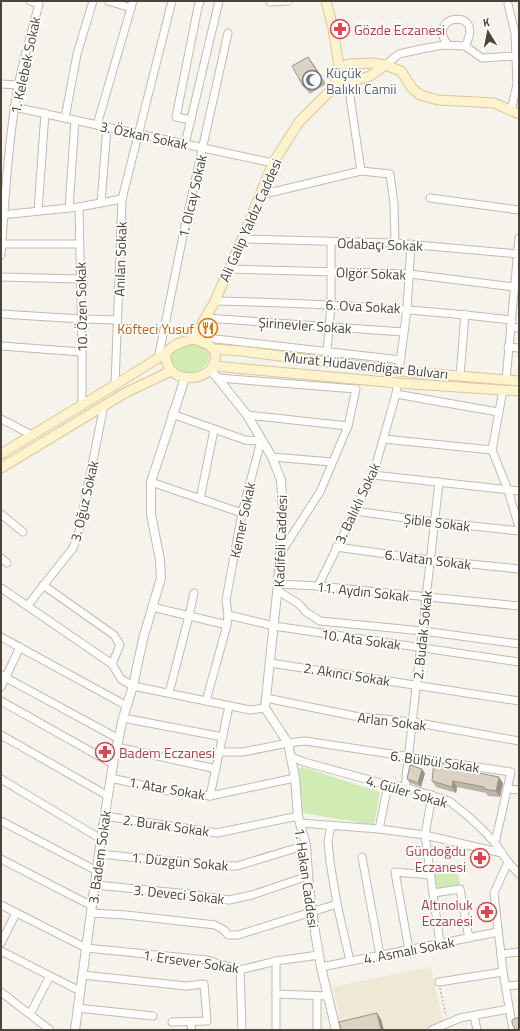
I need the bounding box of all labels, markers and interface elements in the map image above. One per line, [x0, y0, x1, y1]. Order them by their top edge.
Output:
north arrow [468, 12, 508, 52]
street label: 1. Kelebek Sokak [4, 14, 46, 115]
text: K [482, 14, 491, 31]
pharmacy icon: Gözde Eczanesi [329, 18, 351, 40]
place label: Gözde Eczanesi [354, 19, 445, 40]
place label: Küçük Balıklı Camii [326, 62, 397, 99]
mosque icon: Küçük Balıklı Camii [301, 69, 323, 91]
street label: 3. Özkan Sokak [98, 115, 190, 155]
street label: 1. Olcay Sokak [172, 152, 212, 240]
street label: Ali Galip Yaldız Caddesi [213, 155, 287, 285]
street label: Anılan Sokak [108, 221, 132, 297]
street label: Odabaçı Sokak [337, 232, 423, 256]
street label: 10. Özen Sokak [70, 261, 92, 352]
street label: Olgör Sokak [335, 261, 407, 285]
street label: 6. Ova Sokak [325, 294, 401, 318]
street label: Şirinevler Sokak [258, 311, 353, 339]
restaurant icon: Köfteci Yusuf [197, 317, 219, 339]
place label: Köfteci Yusuf [117, 318, 194, 339]
street label: Murat Hüdavendigar Bulvarı [283, 346, 449, 384]
street label: 3. Oğuz Sokak [64, 458, 104, 544]
street label: 3. Balıklı Sokak [329, 459, 385, 547]
street label: Kemer Sokak [224, 480, 260, 560]
street label: Kadifeli Caddesi [268, 494, 292, 588]
street label: Şible Sokak [403, 508, 472, 537]
street label: 6. Vatan Sokak [384, 543, 473, 575]
street label: 11. Aydın Sokak [316, 576, 411, 606]
street label: 2. Budak Sokak [407, 589, 437, 681]
street label: 10. Ata Sokak [320, 623, 403, 655]
street label: 2. Akıncı Sokak [302, 657, 392, 691]
street label: Arlan Sokak [356, 706, 428, 736]
pharmacy icon: Badem Eczanesi [94, 741, 116, 763]
place label: Badem Eczanesi [119, 742, 215, 763]
street label: 6. Bülbül Sokak [389, 744, 481, 778]
street label: 4. Güler Sokak [364, 769, 450, 813]
street label: 1. Atar Sokak [127, 771, 207, 805]
street label: 3. Badem Sokak [82, 809, 116, 905]
street label: 2. Burak Sokak [121, 809, 211, 841]
street label: 1. Hakan Caddesi [290, 827, 324, 929]
place label: Gündoğdu Eczanesi [406, 840, 466, 877]
street label: 1. Düzgün Sokak [131, 846, 230, 876]
pharmacy icon: Gündoğdu Eczanesi [469, 847, 491, 869]
street label: 3. Deveci Sokak [133, 879, 226, 909]
place label: Altınoluk Eczanesi [421, 894, 473, 931]
pharmacy icon: Altınoluk Eczanesi [476, 901, 498, 923]
street label: 4. Asmalı Sokak [362, 931, 457, 969]
street label: 1. Ersever Sokak [142, 944, 241, 978]

